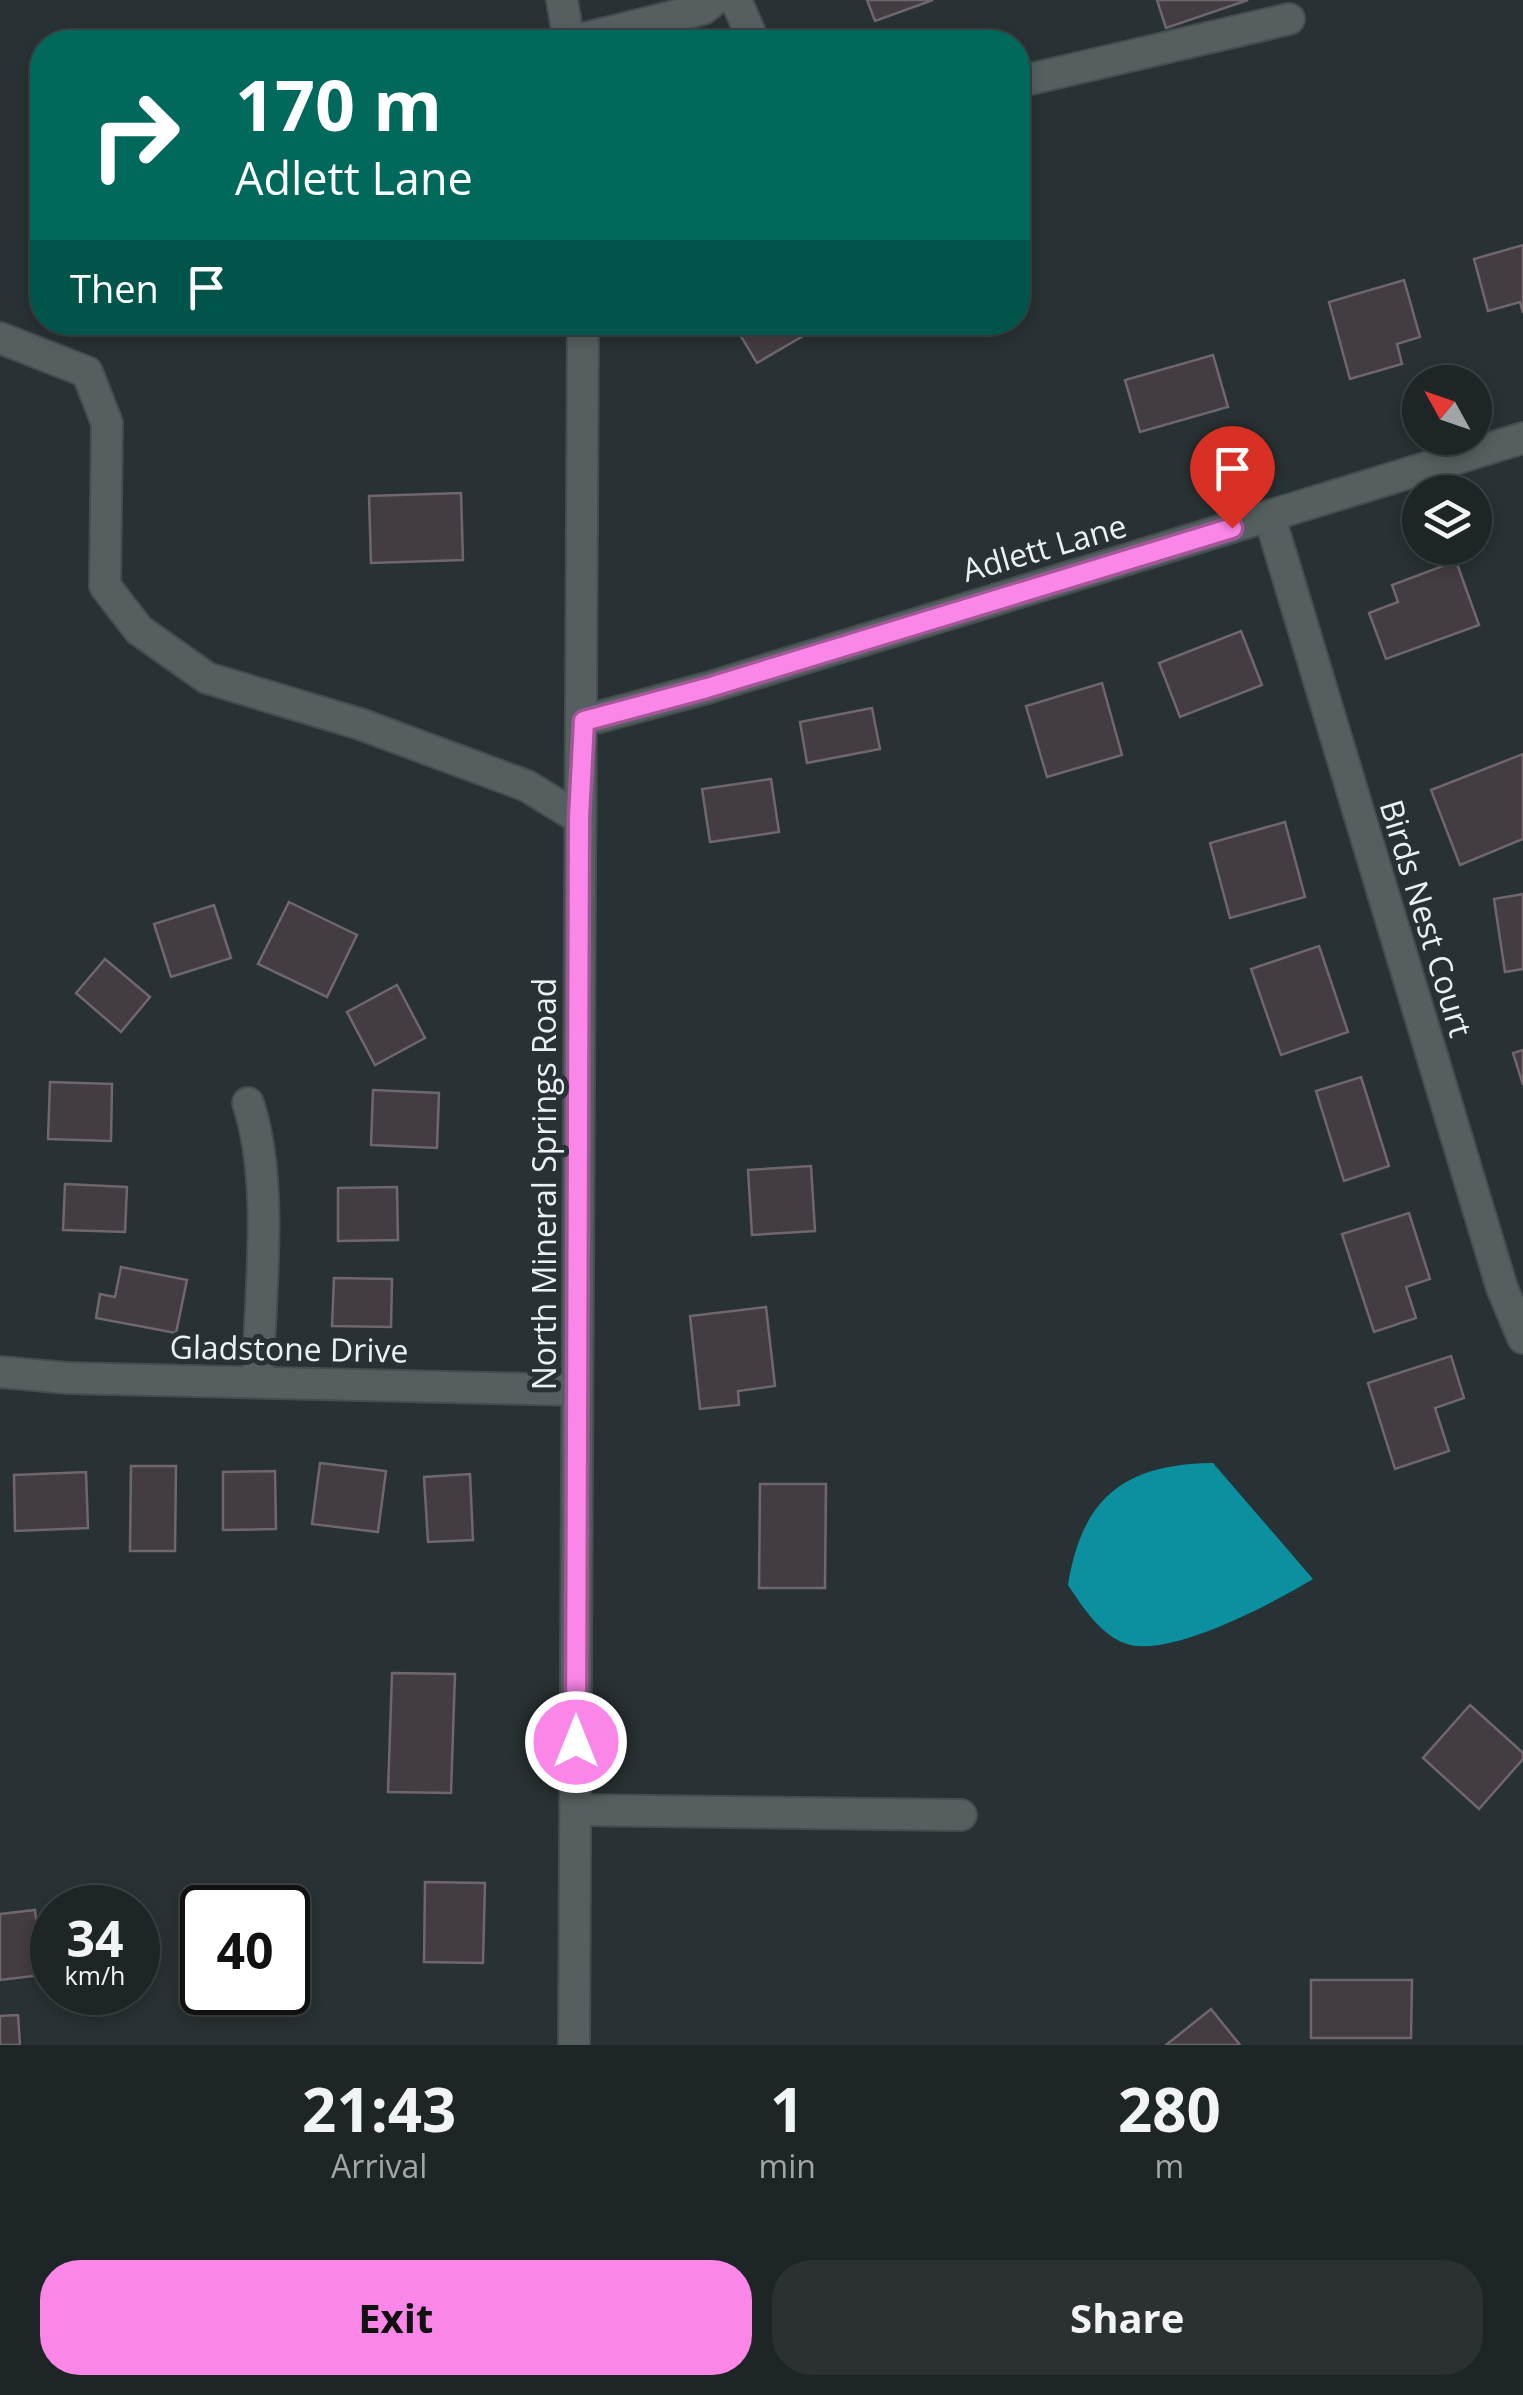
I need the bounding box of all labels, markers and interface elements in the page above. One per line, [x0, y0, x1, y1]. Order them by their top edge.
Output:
text: 170 m [235, 56, 442, 152]
icon: right [70, 70, 200, 200]
text: Adlett Lane [235, 147, 473, 208]
icon: arrive [179, 260, 234, 315]
text: Then [70, 262, 159, 314]
north arrow [1402, 365, 1492, 455]
map controls [1402, 365, 1492, 565]
pin [1190, 426, 1275, 529]
icon: arrive [1205, 441, 1260, 496]
button: layers [1402, 475, 1492, 565]
street label: Adlett Lane [957, 503, 1131, 591]
street label: Birds Nest Court [1371, 794, 1483, 1042]
street label: North Mineral Springs Road [522, 978, 565, 1390]
street label: Gladstone Drive [169, 1324, 409, 1372]
position arrow [524, 1690, 628, 1794]
speed limit sign: 40 [180, 1885, 310, 2015]
text: 34 [66, 1904, 124, 1972]
text: km/h [65, 1958, 125, 1992]
text: 21:43 [302, 2068, 456, 2150]
text: 1 [770, 2068, 804, 2150]
text: 280 [1118, 2068, 1221, 2150]
text: Arrival [331, 2144, 427, 2187]
text: min [759, 2144, 816, 2187]
text: m [1155, 2144, 1184, 2187]
button: Exit [40, 2260, 752, 2375]
button: Share [772, 2260, 1483, 2375]

